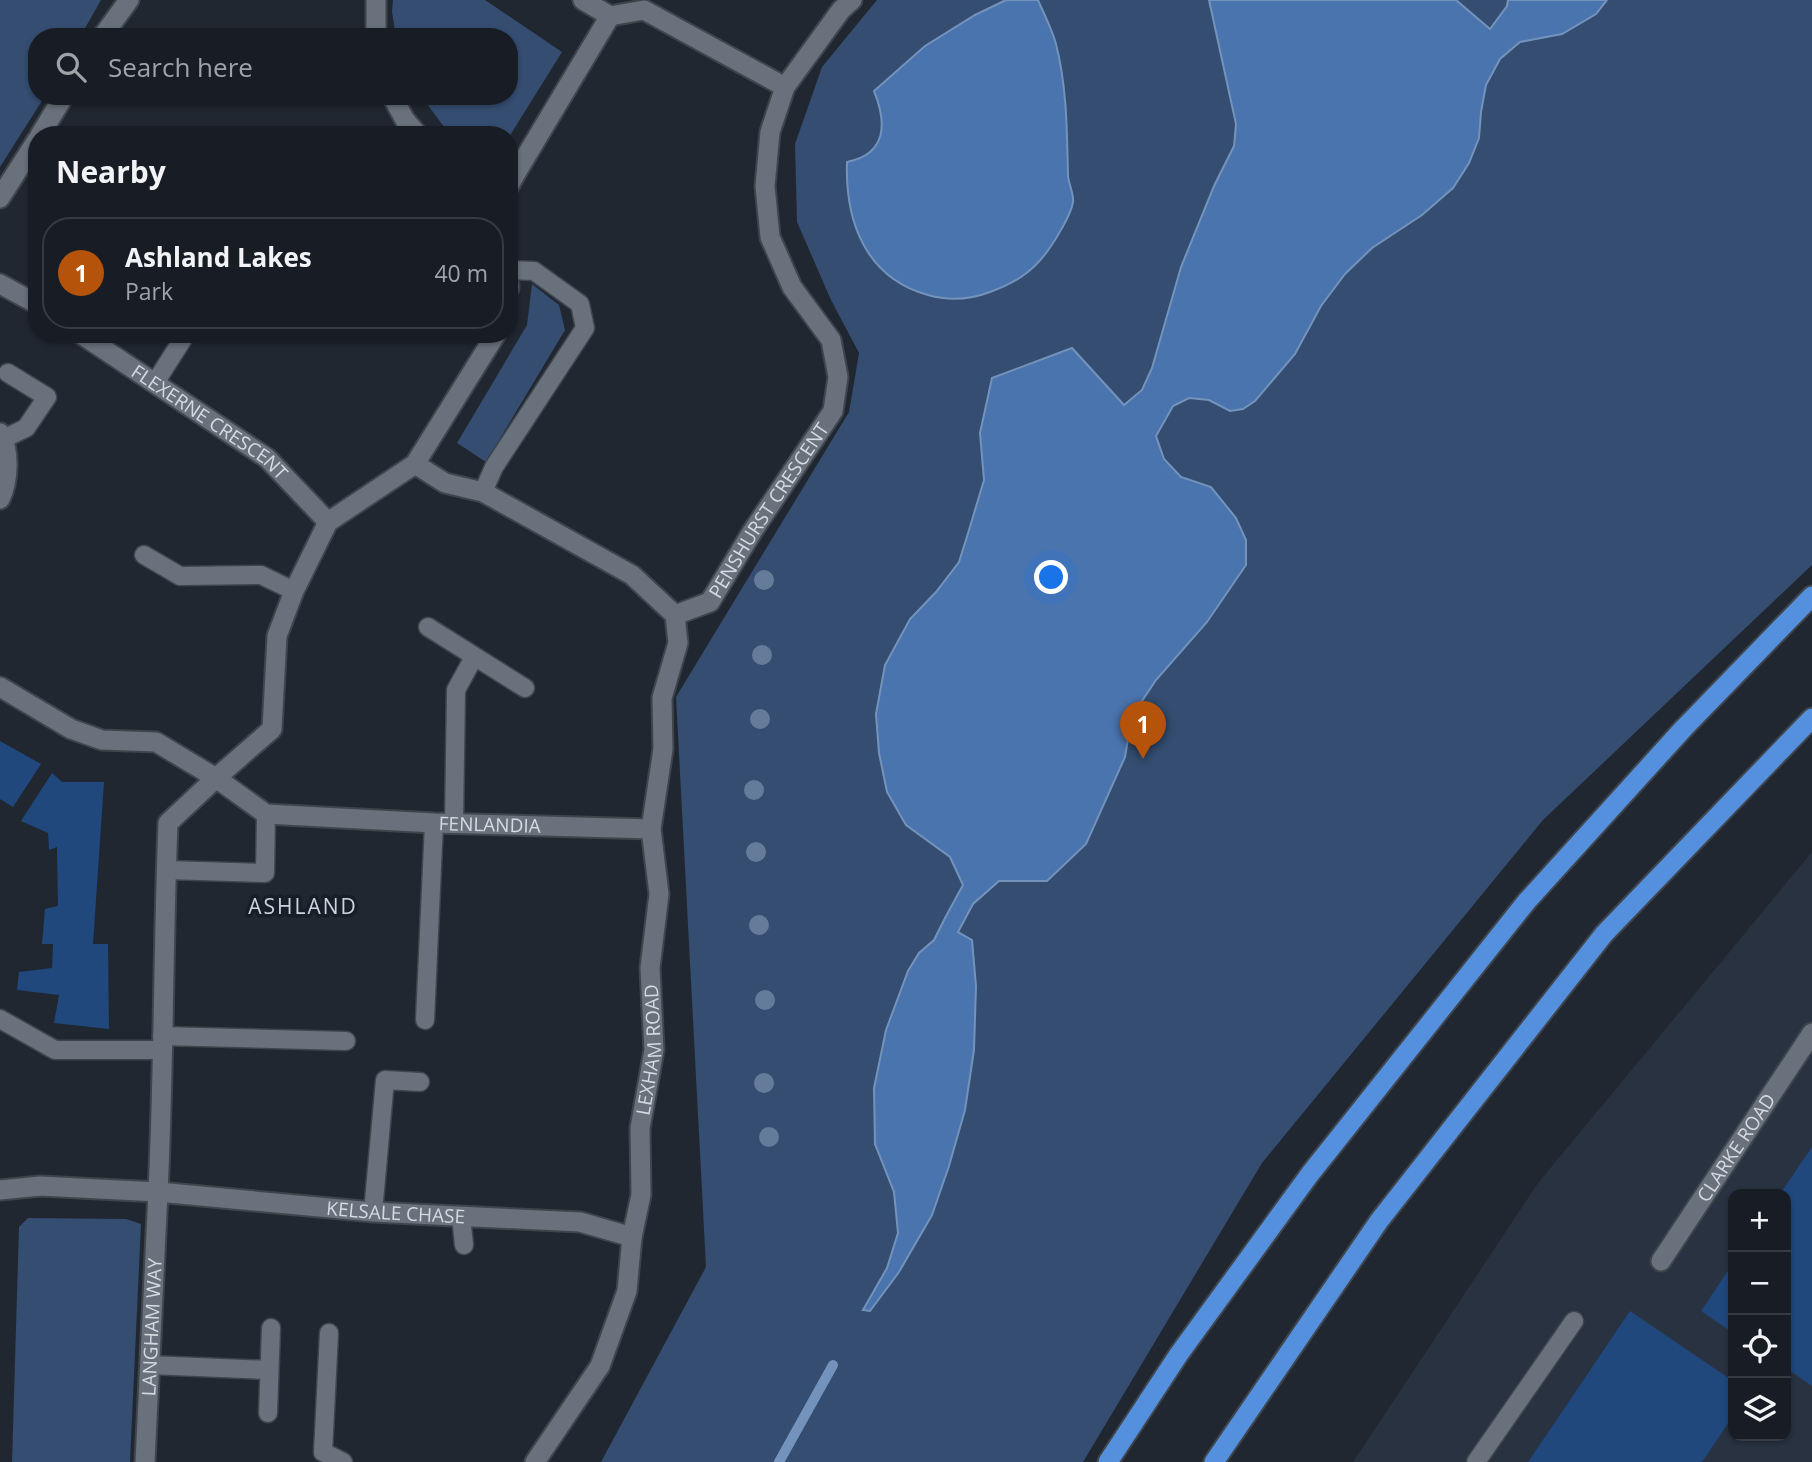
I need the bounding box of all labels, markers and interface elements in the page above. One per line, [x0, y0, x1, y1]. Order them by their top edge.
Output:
search box [28, 28, 518, 105]
icon: search [52, 48, 90, 86]
text: Search here [108, 49, 253, 85]
text: Nearby [56, 151, 166, 192]
text: Ashland Lakes [125, 239, 312, 275]
text: 1 [74, 257, 88, 289]
text: 40 m [434, 257, 488, 289]
text: Park [125, 275, 173, 307]
street label: FLEXERNE CRESCENT [126, 358, 294, 486]
street label: PENSHURST CRESCENT [702, 417, 835, 603]
your location [1034, 560, 1068, 594]
pin: 1 [1120, 701, 1166, 759]
street label: FENLANDIA [438, 810, 541, 839]
district label: ASHLAND [248, 892, 358, 920]
street label: LEXHAM ROAD [630, 984, 667, 1117]
street label: CLARKE ROAD [1691, 1088, 1781, 1207]
map controls [1728, 1189, 1791, 1441]
button: + [1728, 1189, 1791, 1252]
street label: KELSALE CHASE [325, 1195, 466, 1229]
button: − [1728, 1252, 1791, 1315]
street label: LANGHAM WAY [135, 1257, 168, 1397]
button: locate [1728, 1315, 1791, 1378]
button: layers [1728, 1378, 1791, 1441]

